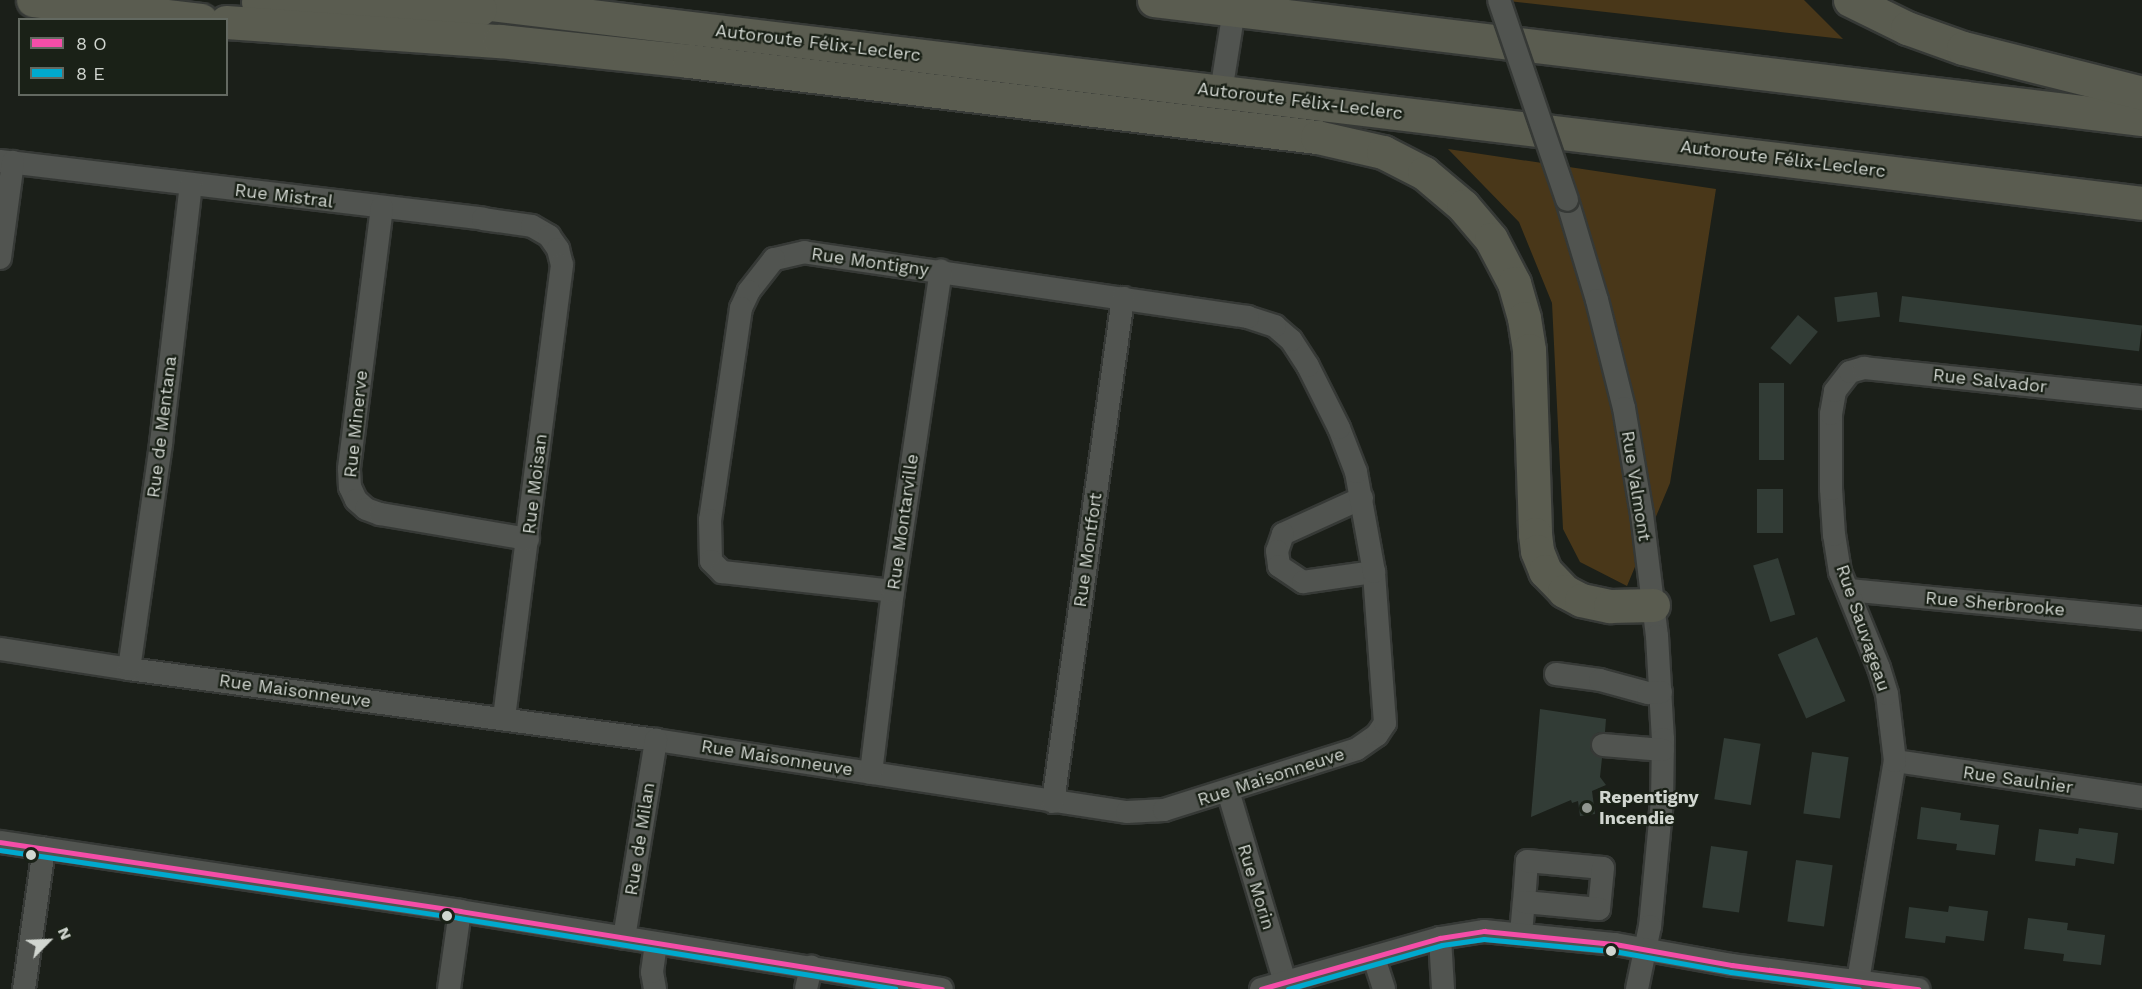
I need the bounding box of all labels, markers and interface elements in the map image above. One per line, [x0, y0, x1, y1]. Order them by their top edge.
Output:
legend [18, 18, 228, 96]
street label: Autoroute Félix-Leclerc [714, 20, 922, 66]
text: 8 O [76, 33, 107, 54]
text: 8 E [76, 63, 105, 84]
street label: Autoroute Félix-Leclerc [1196, 78, 1404, 124]
street label: Autoroute Félix-Leclerc [1679, 136, 1887, 182]
street label: Rue Mistral [233, 179, 335, 213]
street label: Rue Montigny [810, 243, 930, 281]
street label: Rue de Mentana [143, 355, 181, 499]
street label: Rue Salvador [1932, 364, 2048, 398]
street label: Rue Minerve [340, 369, 372, 479]
street label: Rue Valmont [1617, 429, 1655, 543]
street label: Rue Moisan [518, 433, 552, 535]
street label: Rue Montarville [883, 453, 923, 591]
street label: Rue Montfort [1069, 491, 1107, 609]
street label: Rue Sauvageau [1831, 562, 1895, 694]
street label: Rue Sherbrooke [1924, 587, 2066, 621]
street label: Rue Maisonneuve [218, 670, 372, 712]
street label: Rue Maisonneuve [700, 735, 854, 781]
street label: Rue Maisonneuve [1195, 743, 1347, 811]
street label: Rue Saulnier [1961, 762, 2075, 798]
street label: Rue de Milan [620, 781, 660, 897]
place label: Repentigny Incendie [1599, 787, 1699, 830]
marker: Repentigny Incendie [1580, 801, 1594, 815]
street label: Rue Morin [1233, 841, 1279, 933]
unlabelled marker [25, 849, 37, 861]
unlabelled marker [441, 910, 453, 922]
north arrow [18, 911, 78, 971]
text: N [54, 924, 76, 943]
unlabelled marker [1605, 945, 1617, 957]

